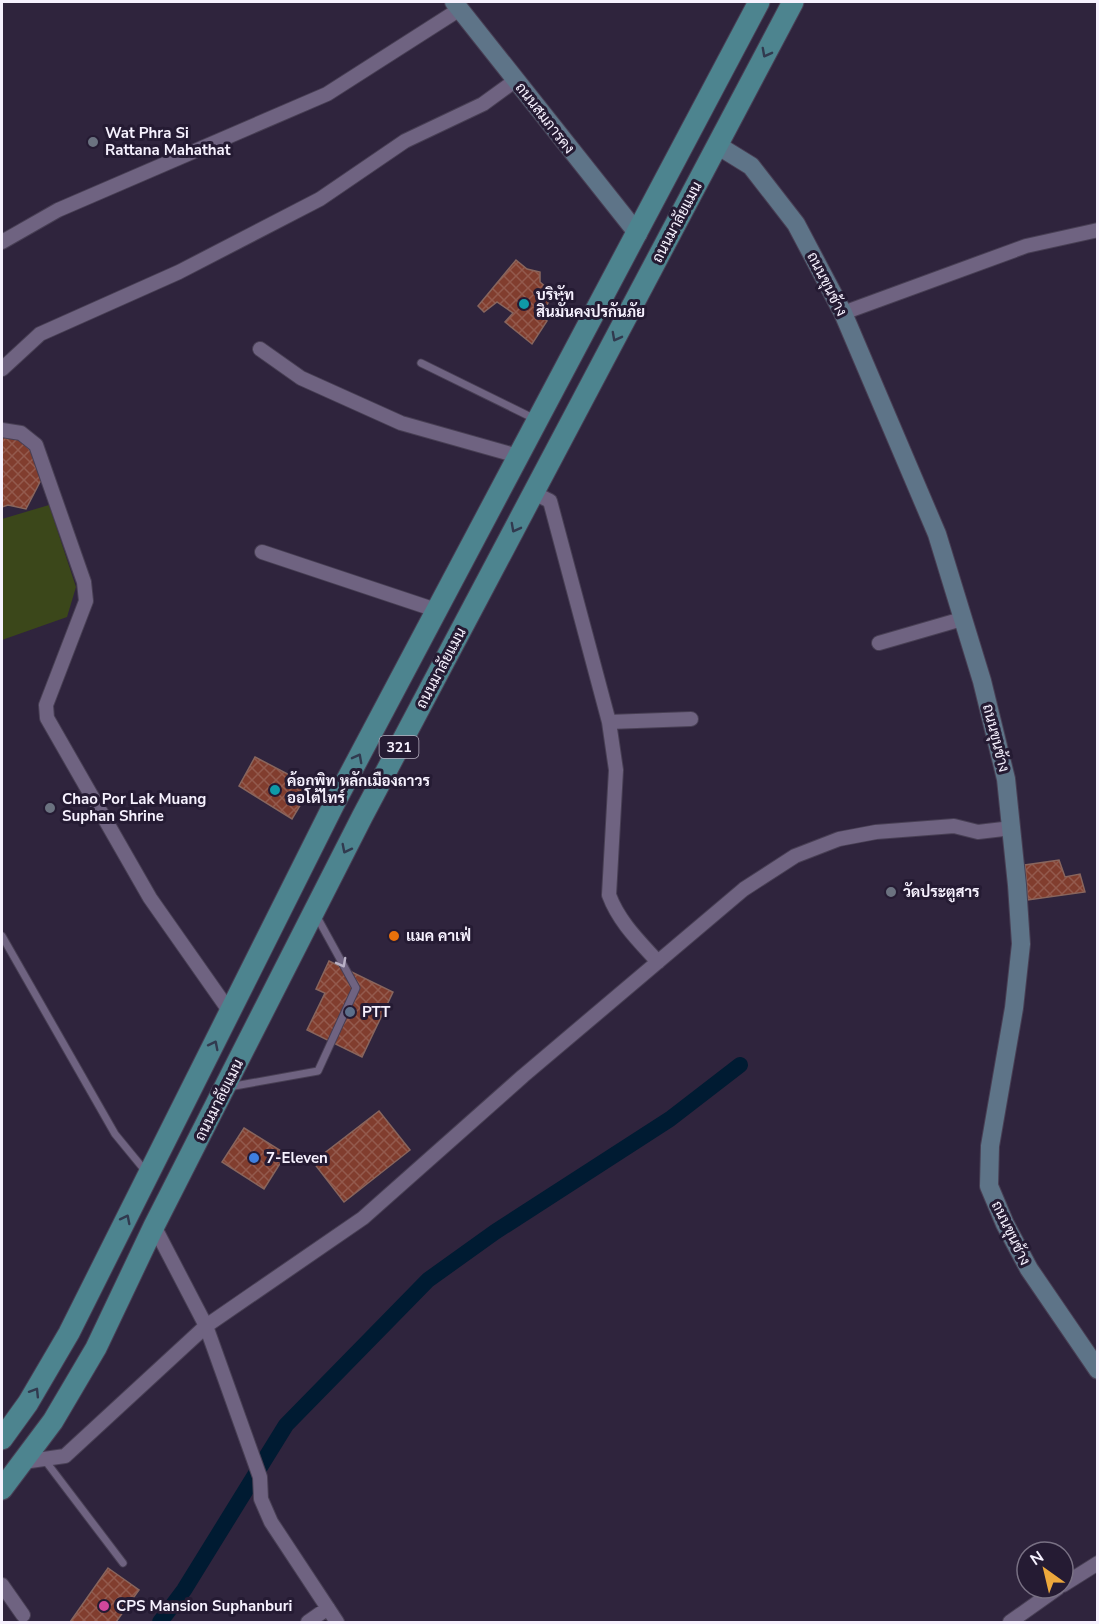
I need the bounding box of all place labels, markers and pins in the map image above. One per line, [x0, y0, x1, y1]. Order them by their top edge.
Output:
place label: Wat Phra Si Rattana Mahathat [105, 123, 231, 160]
marker: Wat Phra Si Rattana Mahathat [86, 135, 100, 149]
place label: บริษัท สินมั่นคงปรกันภัย [536, 285, 645, 322]
marker: บริษัท สินมั่นคงปรกันภัย [517, 297, 531, 311]
place label: ค้อกพิท หลักเมืองถาวร ออโต้ไทร์ [287, 771, 430, 808]
marker: ค้อกพิท หลักเมืองถาวร ออโต้ไทร์ [268, 783, 282, 797]
place label: Chao Por Lak Muang Suphan Shrine [62, 789, 206, 826]
marker: Chao Por Lak Muang Suphan Shrine [43, 801, 57, 815]
place label: วัดประตูสาร [903, 882, 980, 903]
marker: วัดประตูสาร [884, 885, 898, 899]
place label: แมค คาเฟ่ [406, 926, 471, 946]
marker: แมค คาเฟ่ [387, 929, 401, 943]
place label: PTT [362, 1002, 391, 1022]
marker: PTT [343, 1005, 357, 1019]
place label: 7-Eleven [266, 1148, 328, 1168]
marker: 7-Eleven [247, 1151, 261, 1165]
place label: CPS Mansion Suphanburi [116, 1596, 292, 1616]
marker: CPS Mansion Suphanburi [97, 1599, 111, 1613]

